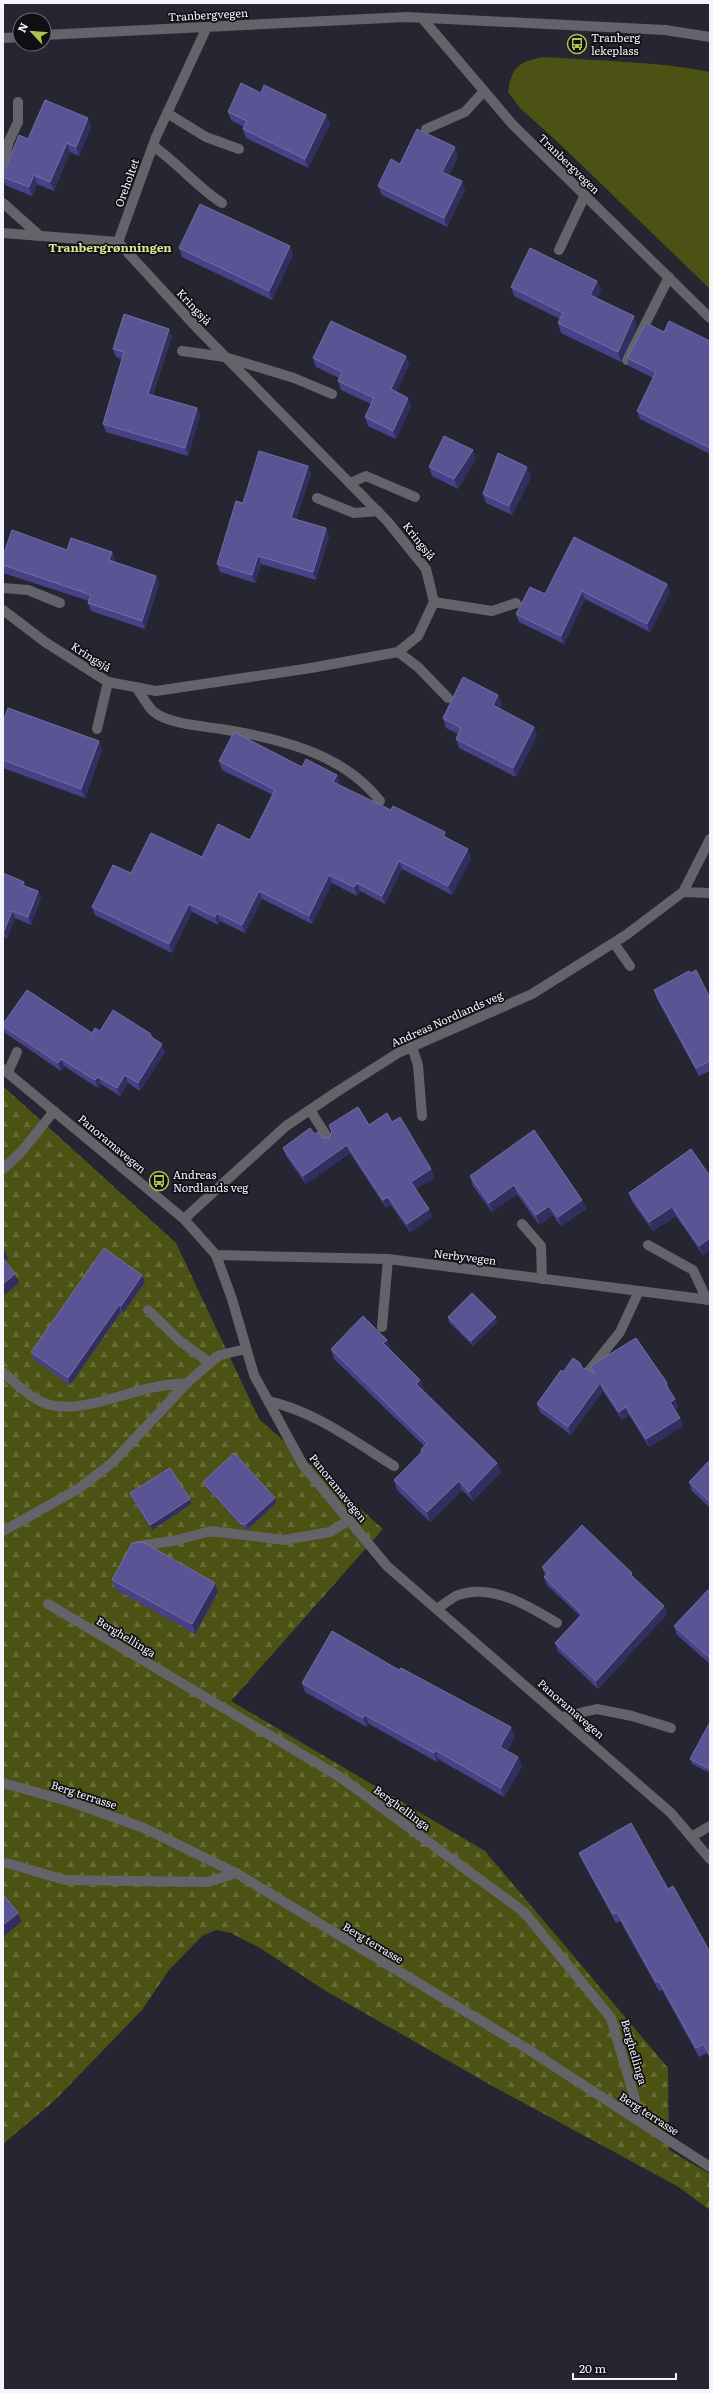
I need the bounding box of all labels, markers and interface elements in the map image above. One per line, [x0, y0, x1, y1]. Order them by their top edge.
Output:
street label: Tranbergvegen [167, 4, 248, 24]
north arrow [12, 12, 52, 52]
text: N [13, 20, 31, 35]
place label: Tranberg lekeplass [591, 29, 641, 58]
bus stop icon: Tranberg lekeplass [566, 33, 588, 55]
street label: Tranbergvegen [535, 130, 604, 197]
street label: Oreholtet [110, 156, 142, 209]
district label: Tranbergrønningen [48, 238, 172, 256]
street label: Kringsjå [174, 285, 216, 328]
street label: Kringsjå [400, 518, 440, 563]
street label: Kringsjå [68, 638, 115, 675]
street label: Andreas Nordlands veg [388, 986, 506, 1050]
street label: Panoramavegen [75, 1110, 150, 1176]
place label: Andreas Nordlands veg [173, 1166, 249, 1195]
bus stop icon: Andreas Nordlands veg [148, 1170, 170, 1192]
street label: Nerbyvegen [433, 1244, 497, 1268]
street label: Panoramavegen [306, 1450, 371, 1525]
street label: Berghellinga [94, 1612, 159, 1660]
street label: Panoramavegen [535, 1675, 609, 1742]
street label: Berg terrasse [49, 1776, 120, 1812]
street label: Berghellinga [371, 1781, 434, 1833]
street label: Berg terrasse [340, 1918, 407, 1967]
street label: Berghellinga [618, 2017, 652, 2086]
street label: Berg terrasse [617, 2088, 683, 2139]
scale bar [573, 2355, 676, 2381]
text: 20 m [579, 2359, 606, 2377]

